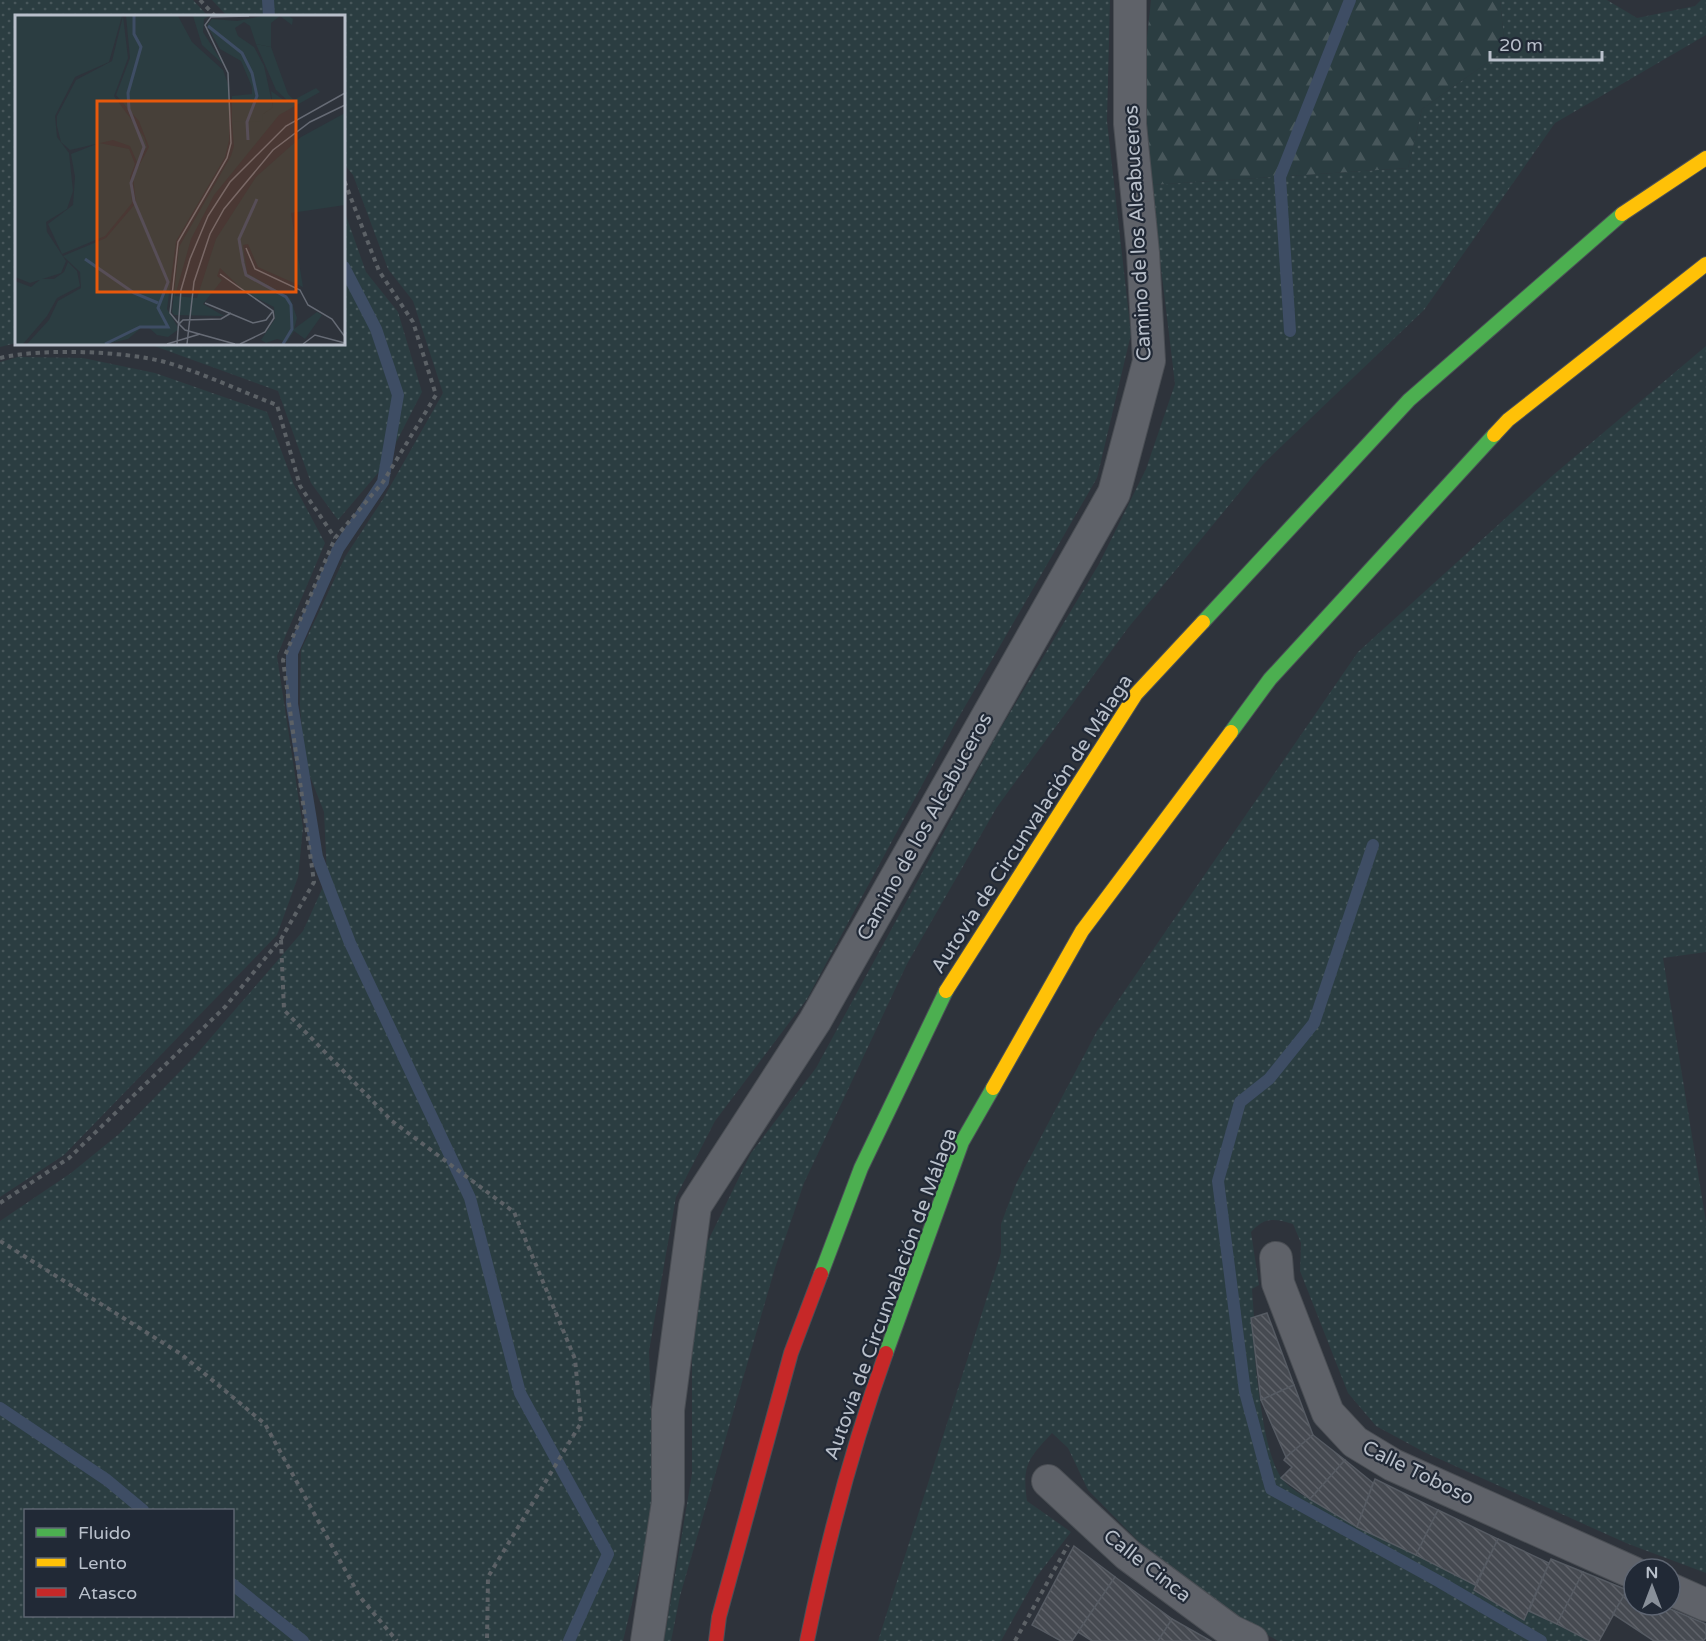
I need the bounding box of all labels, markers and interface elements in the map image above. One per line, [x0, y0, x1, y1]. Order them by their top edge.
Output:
inset map [15, 15, 345, 345]
scale bar [1490, 24, 1602, 62]
text: 20 m [1499, 34, 1543, 56]
street label: Camino de los Alcabuceros [1119, 104, 1157, 362]
street label: Autovía de Circunvalación de Málaga [926, 670, 1138, 978]
street label: Camino de los Alcabuceros [852, 709, 998, 945]
street label: Autovía de Circunvalación de Málaga [820, 1125, 962, 1463]
street label: Calle Toboso [1358, 1436, 1478, 1510]
legend [24, 1509, 234, 1617]
text: Fluido [78, 1522, 131, 1544]
street label: Calle Cinca [1098, 1524, 1196, 1608]
text: Lento [78, 1552, 127, 1574]
north arrow [1622, 1557, 1682, 1617]
text: N [1646, 1563, 1658, 1583]
text: Atasco [78, 1582, 137, 1604]

